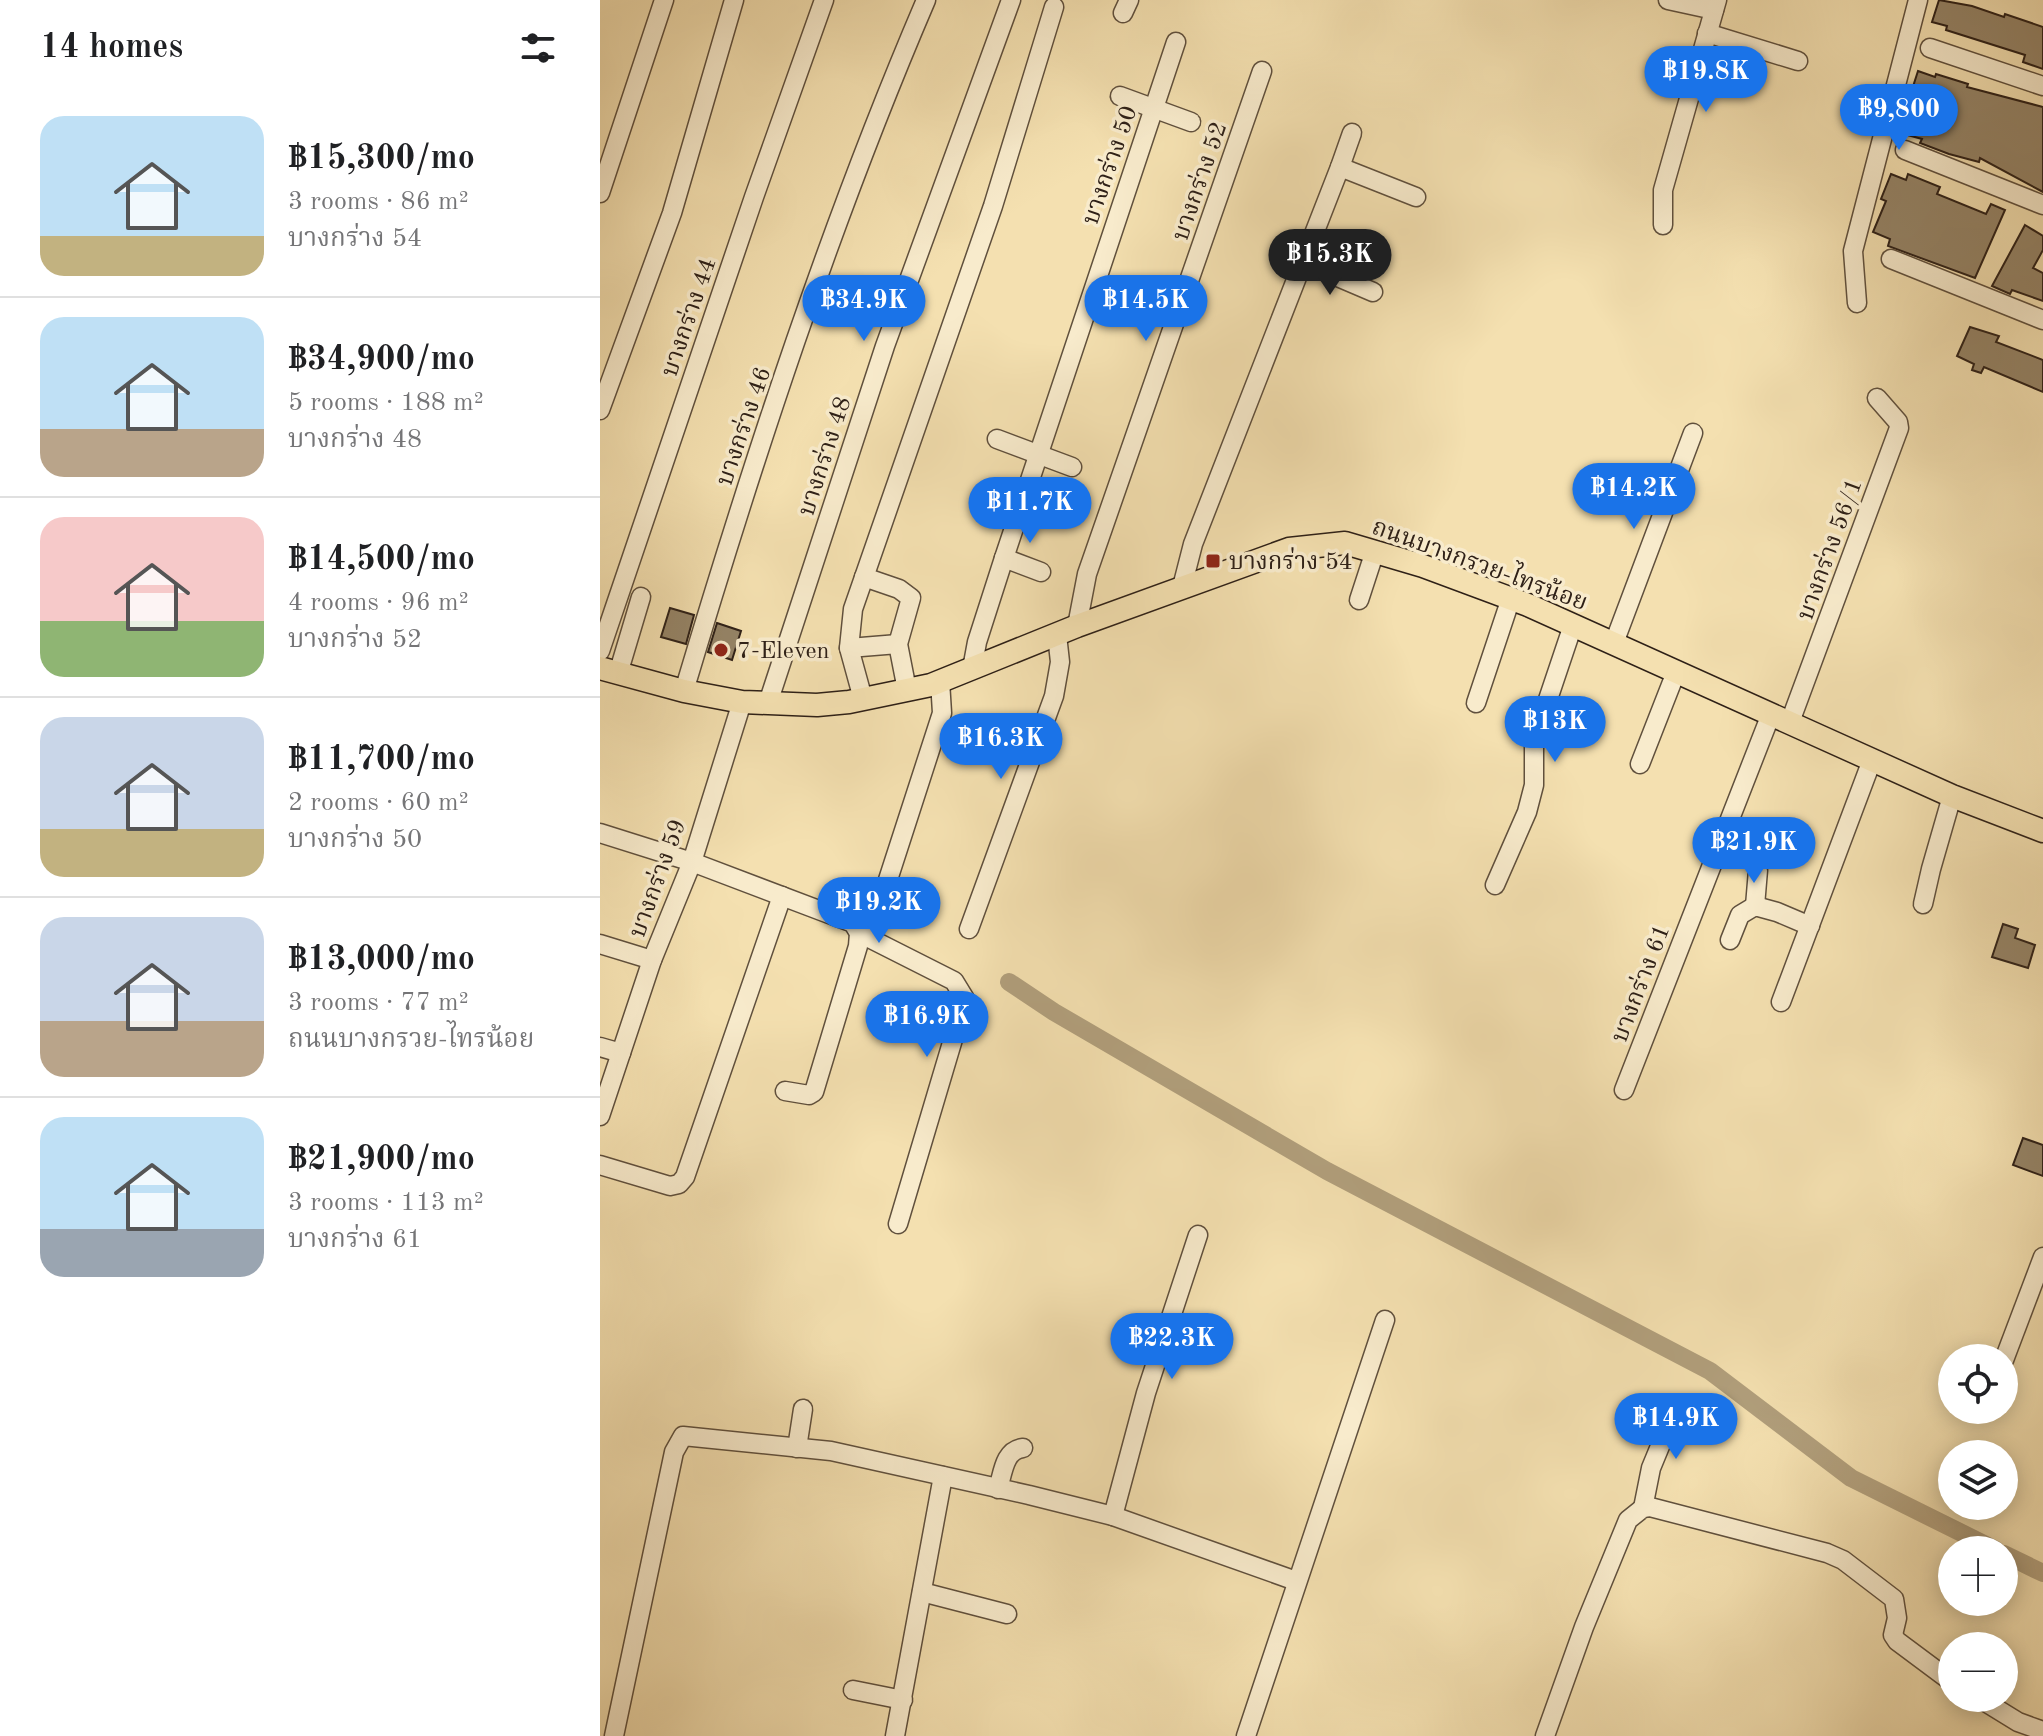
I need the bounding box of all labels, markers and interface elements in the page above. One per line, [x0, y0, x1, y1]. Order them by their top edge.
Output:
icon: filters [516, 26, 560, 70]
text: 14 homes [40, 31, 183, 65]
pin: ฿19.8K [1641, 46, 1771, 114]
text: ฿19.8K [1662, 59, 1750, 85]
pin: ฿9,800 [1834, 84, 1964, 152]
text: ฿9,800 [1858, 97, 1940, 123]
street label: บางกร่าง 50 [1076, 102, 1142, 228]
street label: บางกร่าง 52 [1166, 118, 1232, 244]
text: ฿15,300/mo [288, 142, 475, 176]
icon: home [104, 148, 200, 244]
text: 3 rooms · 86 m² [288, 189, 469, 215]
text: บางกร่าง 54 [288, 226, 422, 252]
pin: ฿15.3K [1265, 229, 1395, 297]
text: ฿15.3K [1286, 242, 1374, 268]
street label: บางกร่าง 44 [655, 254, 721, 380]
pin: ฿34.9K [799, 275, 929, 343]
pin: ฿14.5K [1081, 275, 1211, 343]
text: ฿34.9K [820, 288, 908, 314]
text: ฿14.5K [1102, 288, 1190, 314]
text: ฿34,900/mo [288, 343, 475, 377]
icon: home [104, 349, 200, 445]
street label: บางกร่าง 46 [710, 363, 776, 489]
text: 5 rooms · 188 m² [288, 390, 484, 416]
street label: บางกร่าง 48 [792, 393, 856, 519]
text: บางกร่าง 48 [288, 427, 422, 453]
pin: ฿14.2K [1569, 463, 1699, 531]
street label: บางกร่าง 56/1 [1790, 474, 1868, 624]
text: ฿14.2K [1590, 476, 1678, 502]
pin: ฿11.7K [965, 477, 1095, 545]
text: ฿11.7K [986, 490, 1074, 516]
street label: ถนนบางกรวย-ไทรน้อย [1368, 508, 1593, 616]
text: ฿14,500/mo [288, 543, 475, 577]
place label: บางกร่าง 54 [1229, 547, 1353, 575]
icon: home [104, 549, 200, 645]
marker: บางกร่าง 54 [1204, 552, 1222, 570]
text: 4 rooms · 96 m² [288, 590, 469, 616]
text: บางกร่าง 52 [288, 627, 422, 653]
place label: 7-Eleven [737, 640, 829, 664]
marker: 7-Eleven [712, 641, 730, 659]
pin: ฿13K [1508, 696, 1602, 764]
text: ฿13K [1523, 709, 1587, 735]
pin: ฿16.3K [936, 713, 1066, 781]
text: ฿16.3K [957, 726, 1045, 752]
text: ฿11,700/mo [288, 743, 475, 777]
icon: home [104, 749, 200, 845]
text: 2 rooms · 60 m² [288, 790, 469, 816]
street label: บางกร่าง 59 [623, 815, 691, 941]
pin: ฿21.9K [1689, 817, 1819, 885]
text: บางกร่าง 50 [288, 827, 422, 853]
text: ฿21.9K [1710, 830, 1798, 856]
pin: ฿19.2K [814, 877, 944, 945]
text: ฿19.2K [835, 890, 923, 916]
street label: บางกร่าง 61 [1605, 920, 1675, 1046]
text: ฿13,000/mo [288, 943, 475, 977]
icon: home [104, 949, 200, 1045]
text: 3 rooms · 77 m² [288, 990, 469, 1016]
pin: ฿16.9K [862, 991, 992, 1059]
text: ฿16.9K [883, 1004, 971, 1030]
text: ถนนบางกรวย-ไทรน้อย [288, 1027, 534, 1053]
text: ฿21,900/mo [288, 1143, 475, 1177]
icon: home [104, 1149, 200, 1245]
text: 3 rooms · 113 m² [288, 1190, 484, 1216]
text: บางกร่าง 61 [288, 1227, 422, 1253]
pin: ฿22.3K [1107, 1313, 1237, 1381]
text: ฿22.3K [1128, 1326, 1216, 1352]
map controls [1938, 1344, 2018, 1712]
button: locate [1938, 1344, 2018, 1424]
pin: ฿14.9K [1611, 1393, 1741, 1461]
text: ฿14.9K [1632, 1406, 1720, 1432]
button: layers [1938, 1440, 2018, 1520]
button: + [1938, 1536, 2018, 1616]
button: − [1938, 1632, 2018, 1712]

